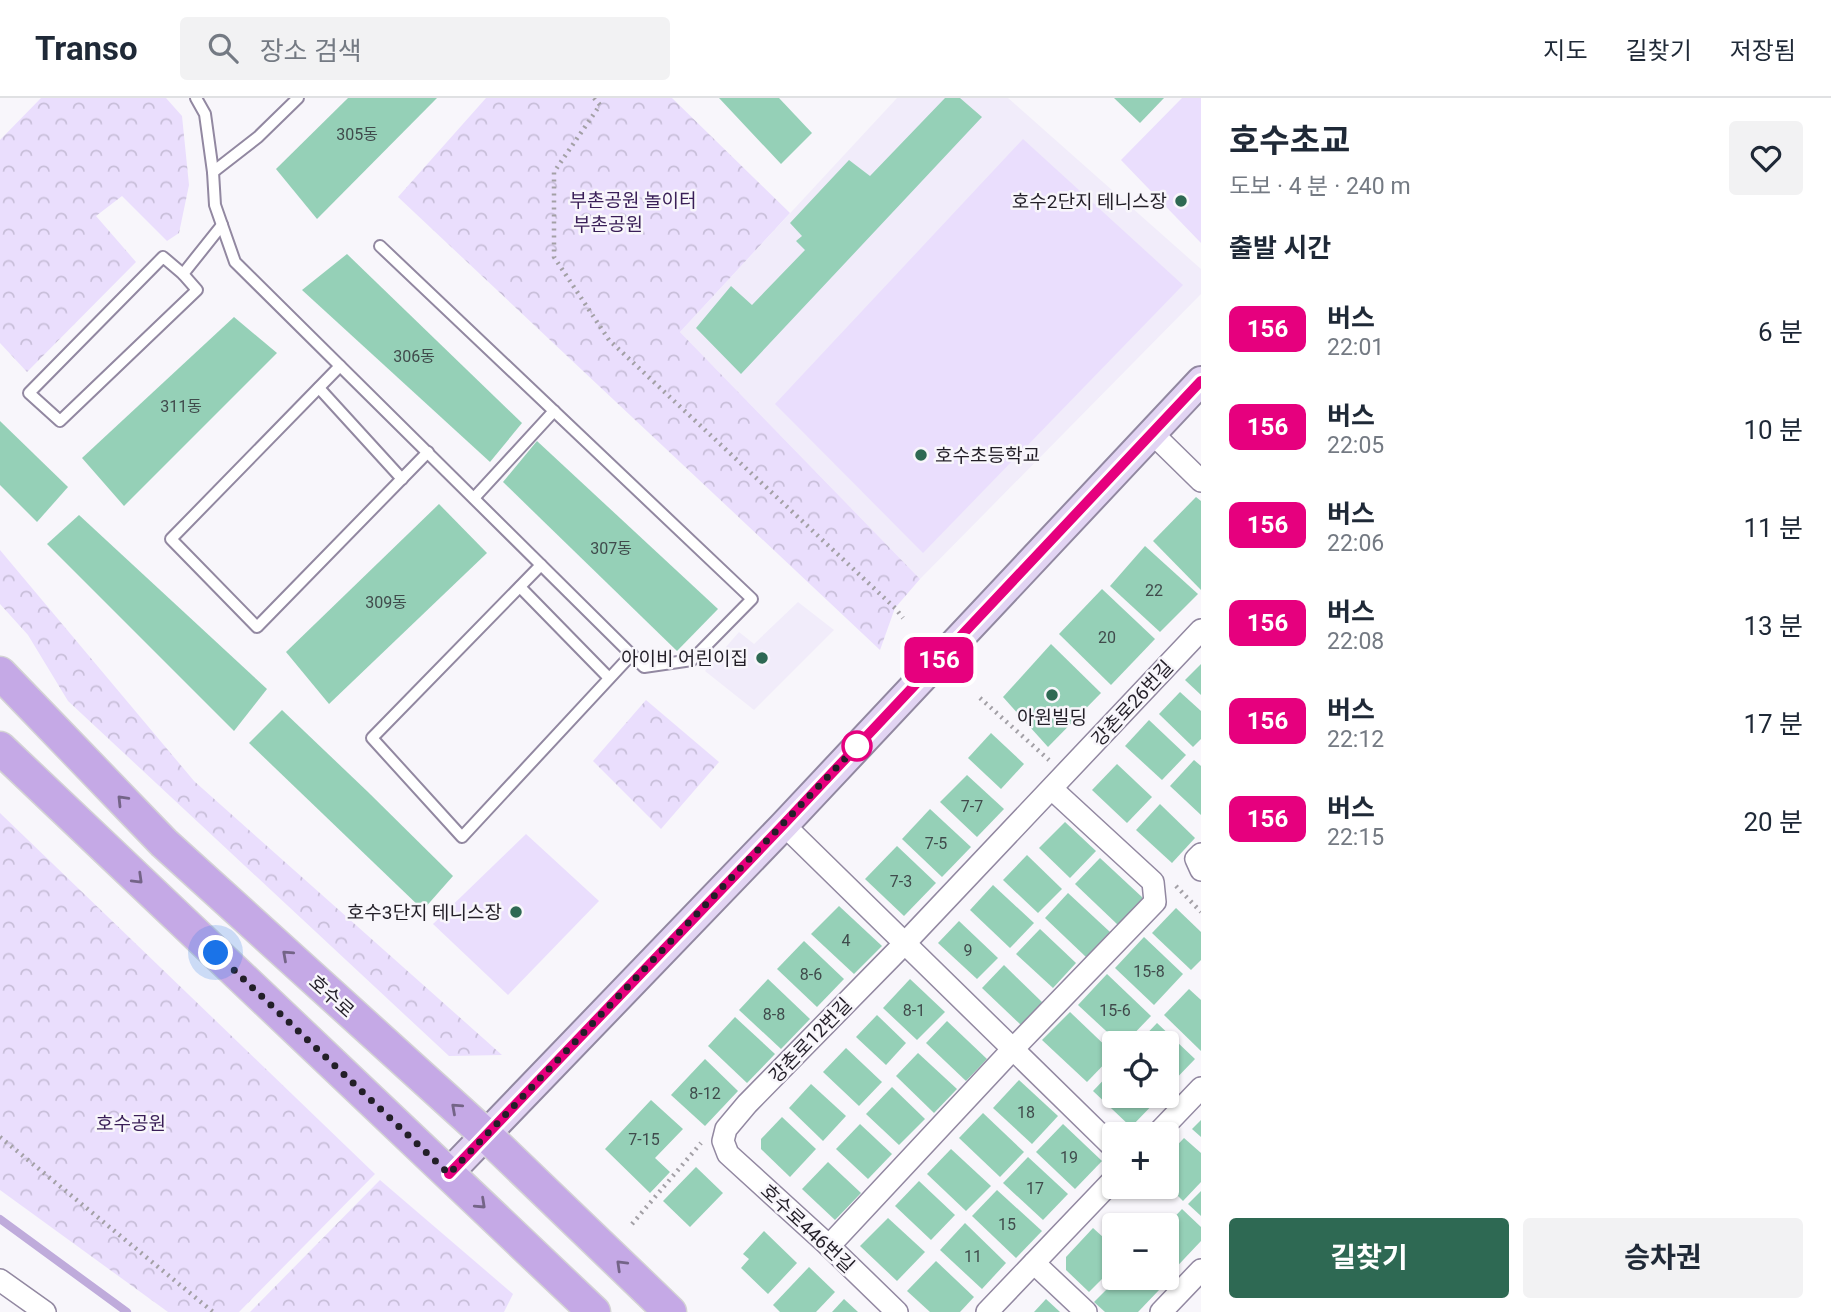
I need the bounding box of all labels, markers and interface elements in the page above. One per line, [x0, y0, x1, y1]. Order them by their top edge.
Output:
search box [180, 17, 670, 80]
text: Transo [35, 29, 138, 68]
icon: search [204, 29, 242, 67]
text: 장소 검색 [260, 36, 362, 66]
text: 지도 [1543, 37, 1588, 65]
text: 길찾기 [1626, 37, 1692, 65]
text: 저장됨 [1730, 37, 1796, 65]
text: 호수초교 [1229, 121, 1350, 160]
button: heart [1729, 121, 1803, 195]
house number: 305동 [336, 125, 378, 144]
text: 도보 · 4 분 · 240 m [1229, 173, 1411, 200]
park label: 부촌공원 놀이터 [569, 189, 697, 212]
place label: 호수2단지 테니스장 [1012, 190, 1167, 213]
marker: 호수2단지 테니스장 [1173, 193, 1189, 209]
park label: 부촌공원 [573, 213, 643, 236]
text: 출발 시간 [1229, 233, 1331, 263]
text: 버스 [1327, 303, 1375, 333]
text: 156 [1247, 315, 1288, 343]
text: 6 분 [1758, 317, 1803, 347]
text: 22:01 [1327, 334, 1384, 361]
house number: 306동 [393, 347, 435, 366]
house number: 311동 [160, 397, 202, 416]
text: 버스 [1327, 401, 1375, 431]
text: 156 [1247, 413, 1288, 441]
text: 10 분 [1743, 415, 1803, 445]
text: 22:05 [1327, 432, 1384, 459]
place label: 호수초등학교 [935, 444, 1040, 467]
marker: 호수초등학교 [913, 447, 929, 463]
text: 버스 [1327, 499, 1375, 529]
text: 156 [1247, 511, 1288, 539]
text: 11 분 [1743, 513, 1803, 543]
text: 22:06 [1327, 530, 1384, 557]
house number: 307동 [590, 539, 632, 558]
house number: 22 [1145, 581, 1163, 600]
house number: 309동 [365, 593, 407, 612]
text: 버스 [1327, 597, 1375, 627]
text: 156 [1247, 609, 1288, 637]
text: 13 분 [1743, 611, 1803, 641]
house number: 20 [1098, 628, 1116, 647]
text: 22:08 [1327, 628, 1384, 655]
line badge: 156 [899, 637, 979, 683]
text: 156 [918, 646, 960, 674]
place label: 아이비 어린이집 [621, 647, 748, 670]
marker: 아이비 어린이집 [754, 650, 770, 666]
street label: 강촌로26번길 [1087, 656, 1178, 751]
marker: 아원빌딩 [1044, 687, 1060, 703]
text: 버스 [1327, 695, 1375, 725]
place label: 아원빌딩 [1017, 706, 1087, 729]
text: 156 [1247, 707, 1288, 735]
text: 17 분 [1743, 709, 1803, 739]
text: 22:12 [1327, 726, 1384, 753]
unlabelled marker [842, 731, 872, 761]
text: 버스 [1327, 793, 1375, 823]
one-way arrow [117, 795, 130, 808]
house number: 7-7 [961, 797, 983, 816]
text: 156 [1247, 805, 1288, 833]
text: 20 분 [1743, 807, 1803, 837]
text: 22:15 [1327, 824, 1384, 851]
house number: 7-5 [925, 834, 947, 853]
one-way arrow [130, 871, 143, 883]
house number: 7-3 [890, 872, 912, 891]
place label: 호수3단지 테니스장 [347, 901, 502, 924]
marker: 호수3단지 테니스장 [508, 904, 524, 920]
house number: 4 [842, 931, 851, 950]
your location [198, 935, 233, 970]
house number: 9 [964, 941, 973, 960]
one-way arrow [283, 951, 296, 963]
house number: 15-8 [1133, 962, 1165, 981]
house number: 8-6 [800, 965, 822, 984]
street label: 호수로 [304, 970, 359, 1022]
street label: 강촌로12번길 [764, 993, 856, 1087]
house number: 8-1 [903, 1001, 925, 1020]
house number: 15-6 [1099, 1001, 1131, 1020]
house number: 8-8 [763, 1005, 785, 1024]
map controls [1102, 1031, 1179, 1290]
button: locate [1102, 1031, 1179, 1108]
house number: 8-12 [689, 1084, 721, 1103]
house number: 18 [1017, 1103, 1035, 1122]
one-way arrow [451, 1104, 464, 1116]
park label: 호수공원 [96, 1112, 166, 1135]
button: + [1102, 1122, 1179, 1199]
house number: 7-15 [628, 1130, 660, 1149]
house number: 19 [1060, 1148, 1078, 1167]
street label: 호수로446번길 [756, 1179, 859, 1278]
house number: 17 [1026, 1179, 1044, 1198]
one-way arrow [473, 1196, 486, 1209]
button: − [1102, 1213, 1179, 1290]
house number: 15 [998, 1215, 1016, 1234]
button: 길찾기 [1229, 1218, 1509, 1298]
button: 승차권 [1523, 1218, 1803, 1298]
house number: 11 [964, 1247, 982, 1266]
one-way arrow [616, 1260, 629, 1273]

